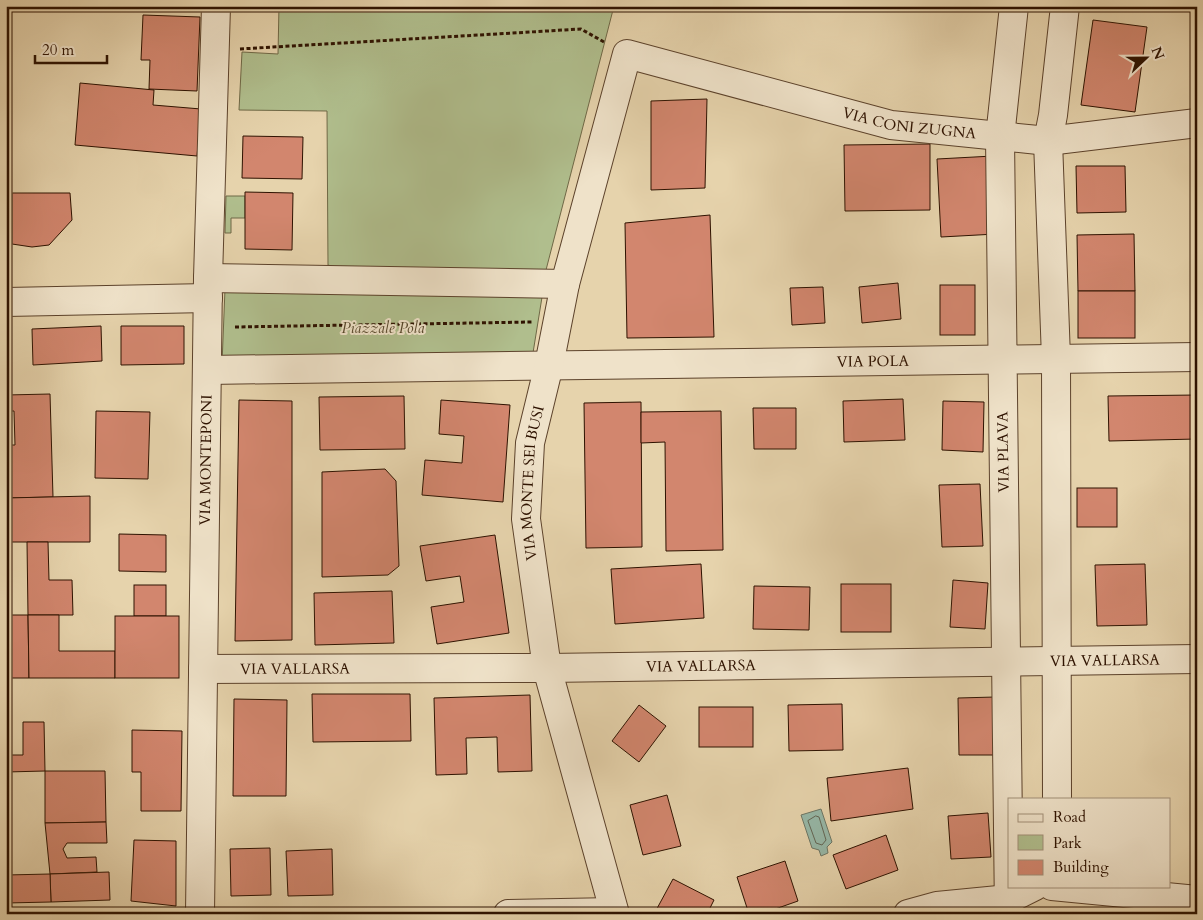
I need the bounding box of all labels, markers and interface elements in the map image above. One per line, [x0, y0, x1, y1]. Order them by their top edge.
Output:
scale bar [35, 32, 108, 64]
north arrow [1120, 32, 1170, 82]
text: 20 m [42, 40, 74, 60]
text: N [1147, 44, 1169, 63]
street label: VIA CONI ZUGNA [840, 102, 977, 144]
park label: Piazzale Pola [342, 318, 425, 338]
street label: VIA POLA [837, 351, 910, 372]
street label: VIA MONTEPONI [195, 395, 217, 526]
street label: VIA MONTE SEI BUSI [516, 403, 549, 562]
street label: VIA PLAVA [992, 411, 1014, 493]
street label: VIA VALLARSA [1050, 650, 1160, 671]
street label: VIA VALLARSA [646, 655, 756, 677]
street label: VIA VALLARSA [240, 659, 350, 679]
legend [1008, 798, 1170, 888]
text: Road [1053, 807, 1086, 827]
text: Park [1053, 833, 1082, 853]
text: Building [1053, 857, 1109, 877]

